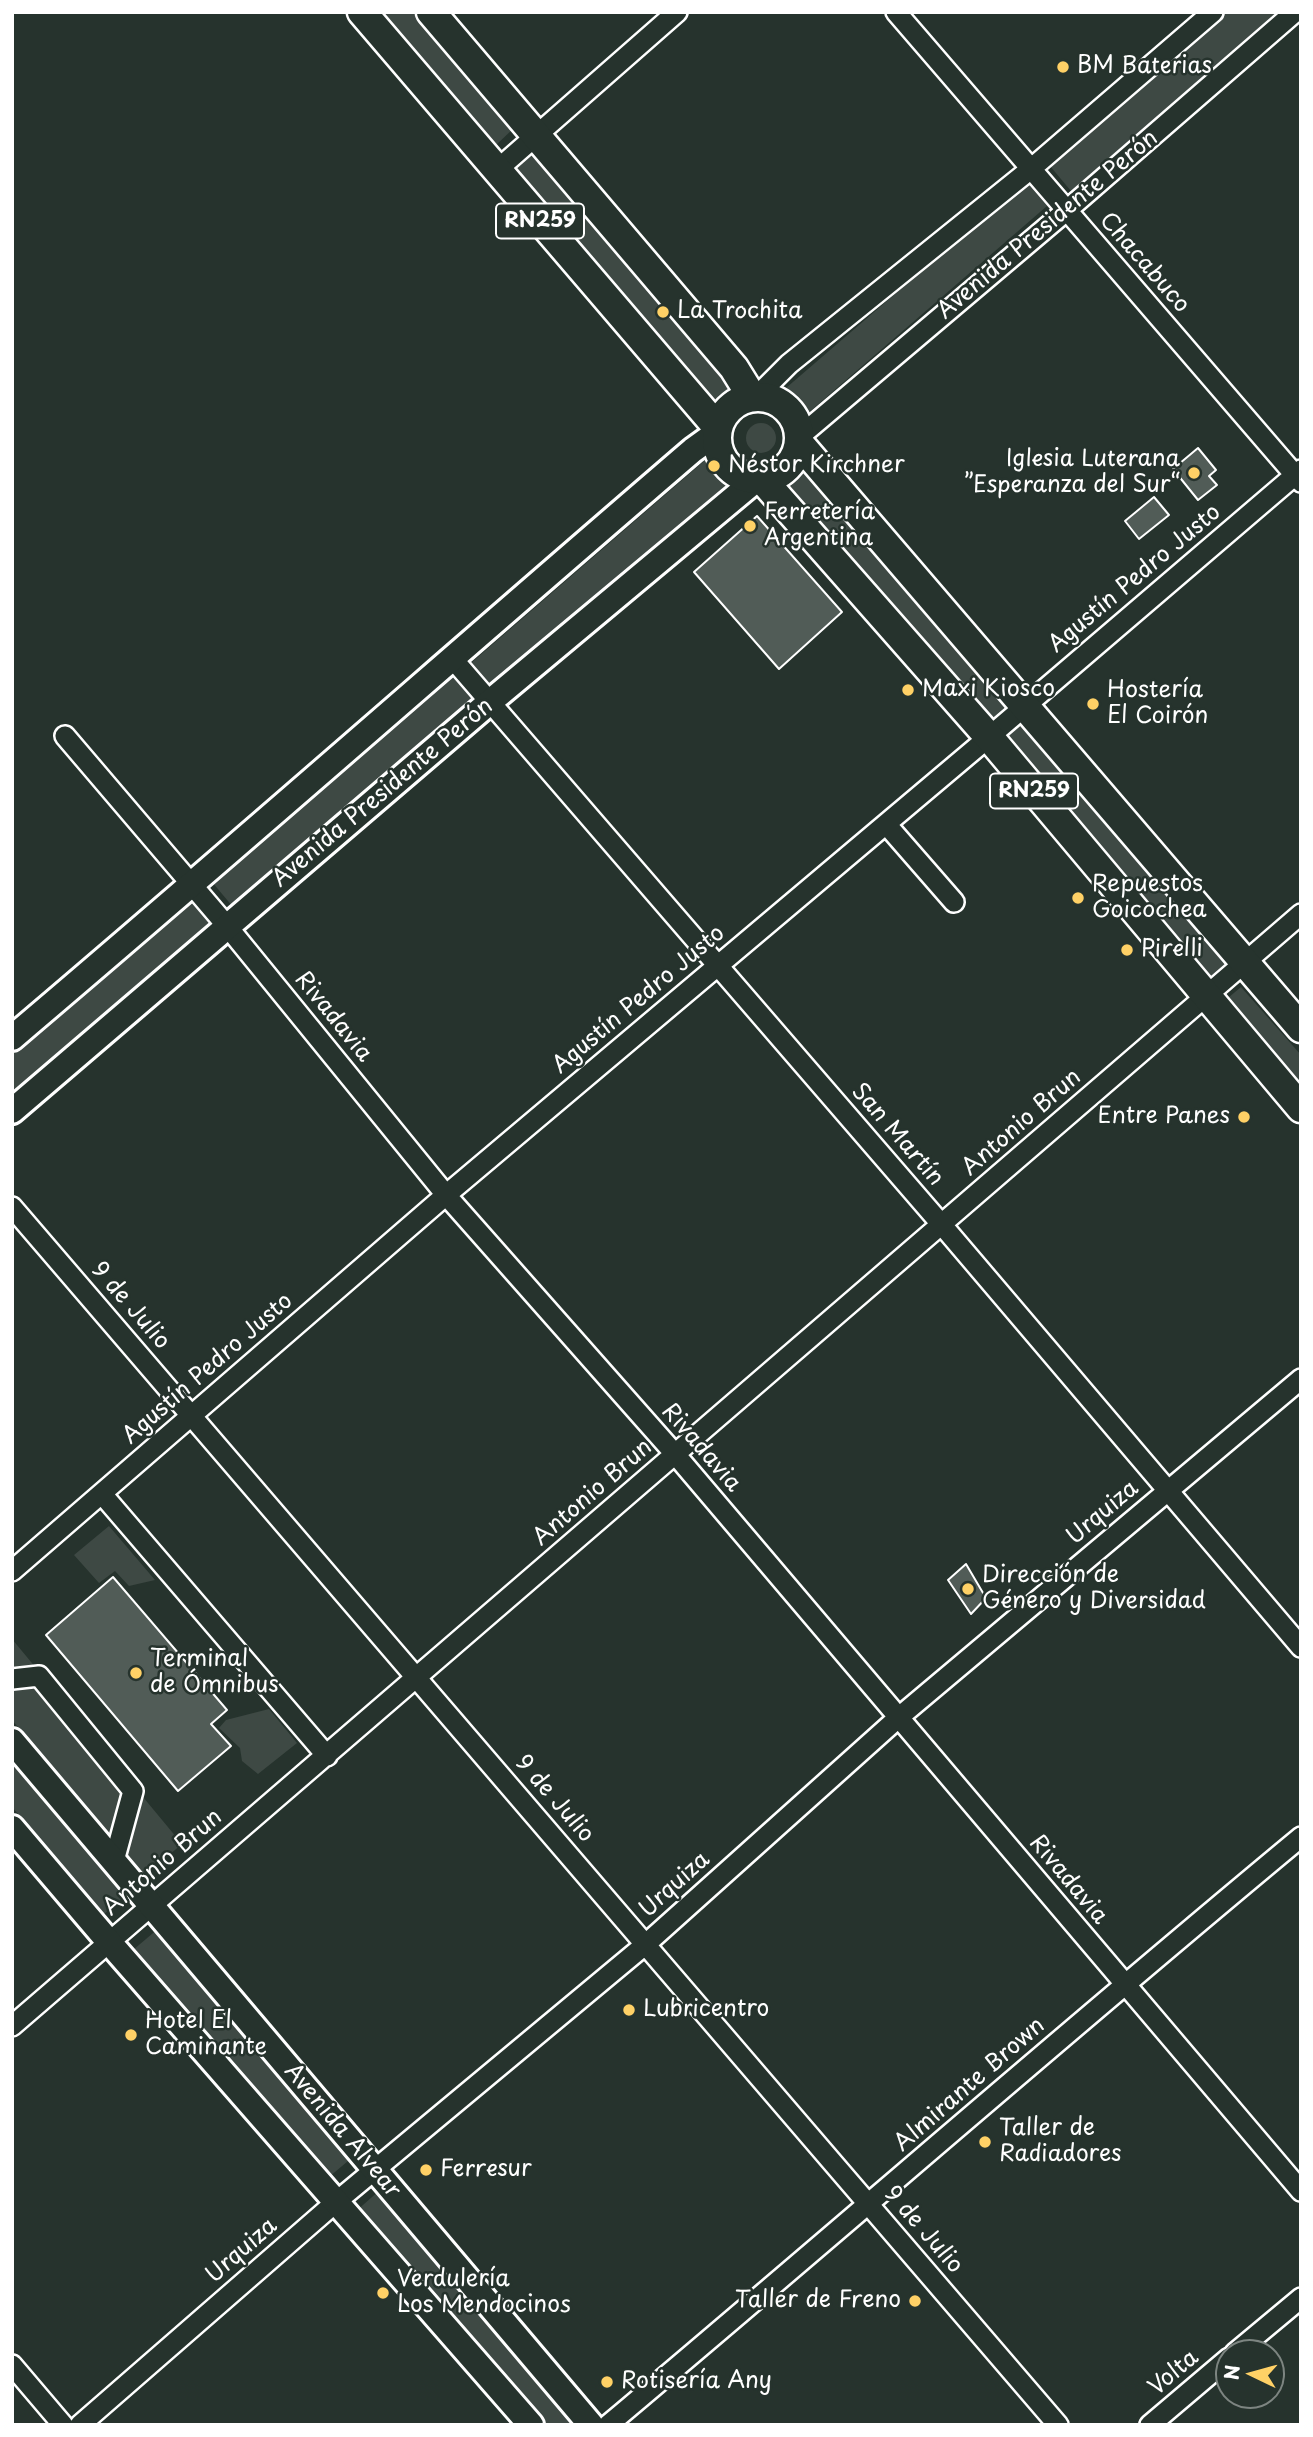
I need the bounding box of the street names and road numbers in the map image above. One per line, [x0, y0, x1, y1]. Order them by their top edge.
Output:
street label: Avenida Presidente Perón [932, 125, 1164, 325]
road number: RN259 [496, 204, 584, 238]
street label: Chacabuco [1093, 207, 1195, 319]
street label: Agustín Pedro Justo [1043, 499, 1227, 659]
street label: Avenida Presidente Perón [267, 693, 499, 893]
road number: RN259 [990, 774, 1078, 808]
street label: Agustín Pedro Justo [547, 920, 731, 1080]
street label: Rivadavia [288, 966, 378, 1068]
street label: Antonio Brun [957, 1064, 1087, 1182]
street label: San Martín [845, 1078, 949, 1192]
street label: 9 de Julio [85, 1257, 175, 1355]
street label: Agustín Pedro Justo [117, 1288, 299, 1450]
street label: Rivadavia [655, 1398, 747, 1498]
street label: Antonio Brun [528, 1434, 658, 1552]
street label: Urquiza [1062, 1475, 1144, 1551]
street label: 9 de Julio [509, 1750, 599, 1848]
street label: Antonio Brun [98, 1804, 228, 1922]
street label: Rivadavia [1023, 1830, 1113, 1930]
street label: Urquiza [634, 1846, 716, 1924]
street label: Almirante Brown [889, 2012, 1051, 2158]
street label: Avenida Alvear [278, 2058, 406, 2204]
street label: 9 de Julio [878, 2181, 968, 2279]
street label: Urquiza [201, 2213, 283, 2289]
street label: Volta [1144, 2344, 1204, 2402]

